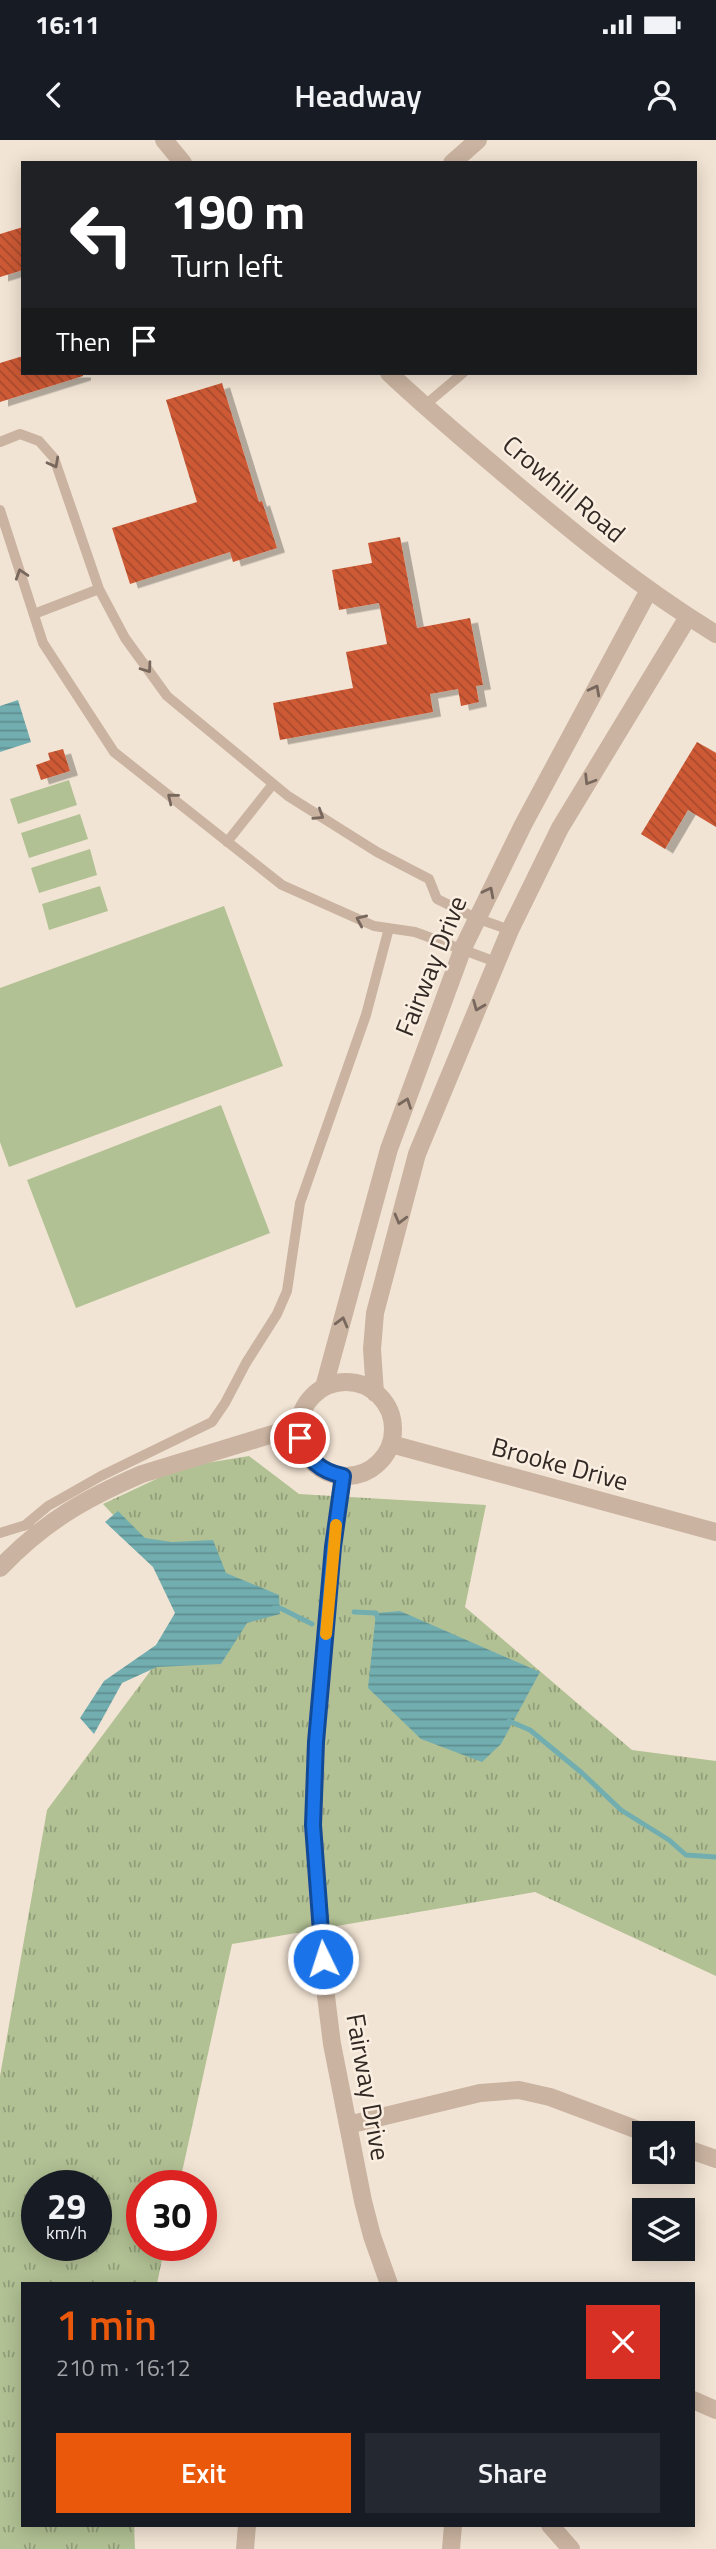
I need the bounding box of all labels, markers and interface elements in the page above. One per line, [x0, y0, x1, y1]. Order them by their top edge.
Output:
text: 16:11 [35, 5, 100, 44]
text: Headway [294, 71, 422, 119]
icon: back [35, 76, 73, 114]
icon: person [643, 76, 681, 114]
text: 190 m [171, 173, 305, 248]
icon: left [56, 189, 147, 280]
text: Turn left [171, 241, 283, 289]
text: Then [56, 322, 111, 361]
icon: arrive [125, 322, 163, 360]
street label: Crowhill Road [494, 426, 634, 552]
one-way arrow [46, 455, 59, 468]
one-way arrow [14, 568, 29, 580]
one-way arrow [139, 660, 151, 673]
one-way arrow [587, 685, 600, 698]
one-way arrow [584, 772, 597, 785]
one-way arrow [167, 794, 180, 806]
one-way arrow [311, 807, 324, 820]
one-way arrow [481, 887, 495, 899]
street label: Fairway Drive [385, 890, 476, 1042]
one-way arrow [356, 915, 368, 929]
one-way arrow [473, 999, 487, 1011]
one-way arrow [398, 1098, 412, 1110]
one-way arrow [394, 1213, 408, 1225]
one-way arrow [334, 1316, 348, 1328]
pin [270, 1408, 330, 1468]
icon: arrive [281, 1419, 319, 1457]
street label: Brooke Drive [487, 1427, 633, 1500]
position arrow [286, 1922, 360, 1996]
street label: Fairway Drive [336, 2011, 401, 2163]
map controls [632, 2121, 695, 2261]
button: sound [632, 2121, 695, 2184]
speed limit sign: 30 [126, 2170, 217, 2261]
text: 29 [47, 2179, 86, 2233]
button: layers [632, 2198, 695, 2261]
text: km/h [46, 2219, 87, 2246]
text: 1 min [56, 2292, 157, 2356]
button: close [586, 2305, 660, 2379]
text: 210 m · 16:12 [56, 2350, 191, 2385]
button: Exit [56, 2433, 351, 2513]
button: Share [365, 2433, 660, 2513]

